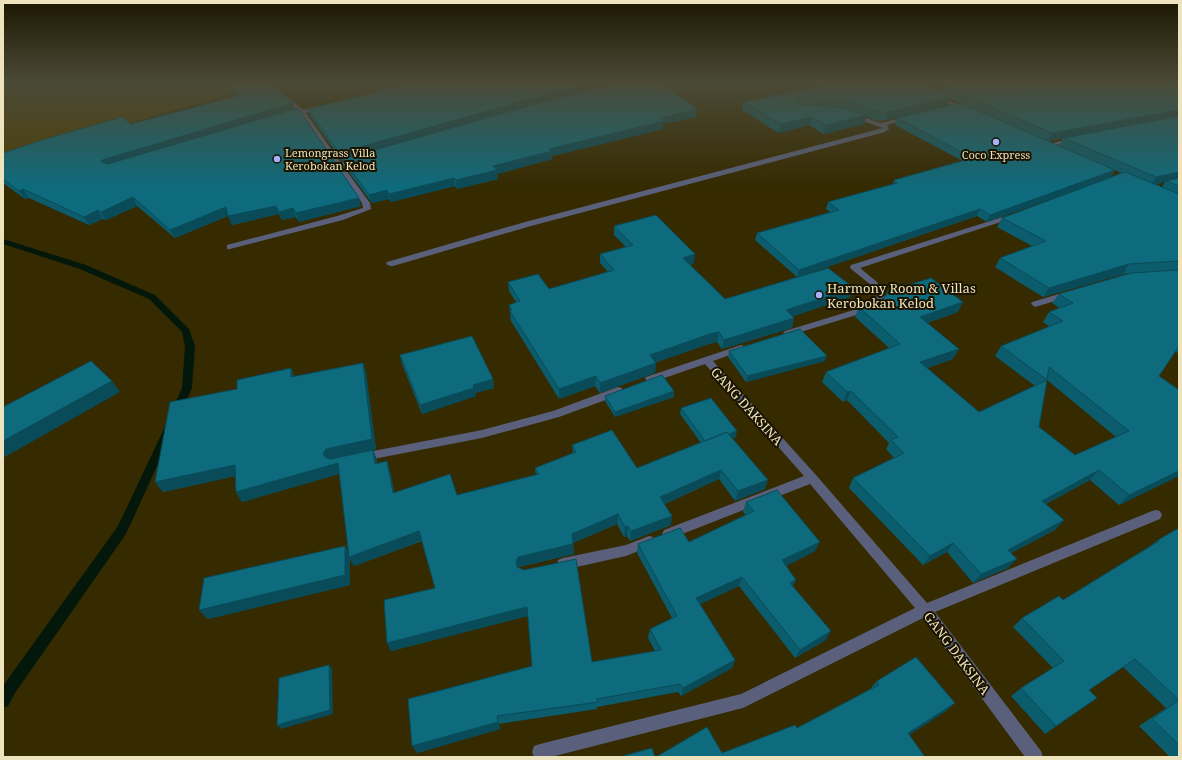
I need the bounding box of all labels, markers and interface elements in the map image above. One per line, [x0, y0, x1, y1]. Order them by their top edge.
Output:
marker: Coco Express [991, 137, 1001, 147]
place label: Lemongrass Villa Kerobokan Kelod [285, 145, 376, 173]
place label: Coco Express [962, 147, 1030, 162]
marker: Lemongrass Villa Kerobokan Kelod [272, 154, 282, 164]
place label: Harmony Room & Villas Kerobokan Kelod [827, 279, 976, 312]
marker: Harmony Room & Villas Kerobokan Kelod [814, 290, 824, 300]
street label: GANG DAKSINA [707, 363, 788, 450]
street label: GANG DAKSINA [920, 608, 995, 699]

